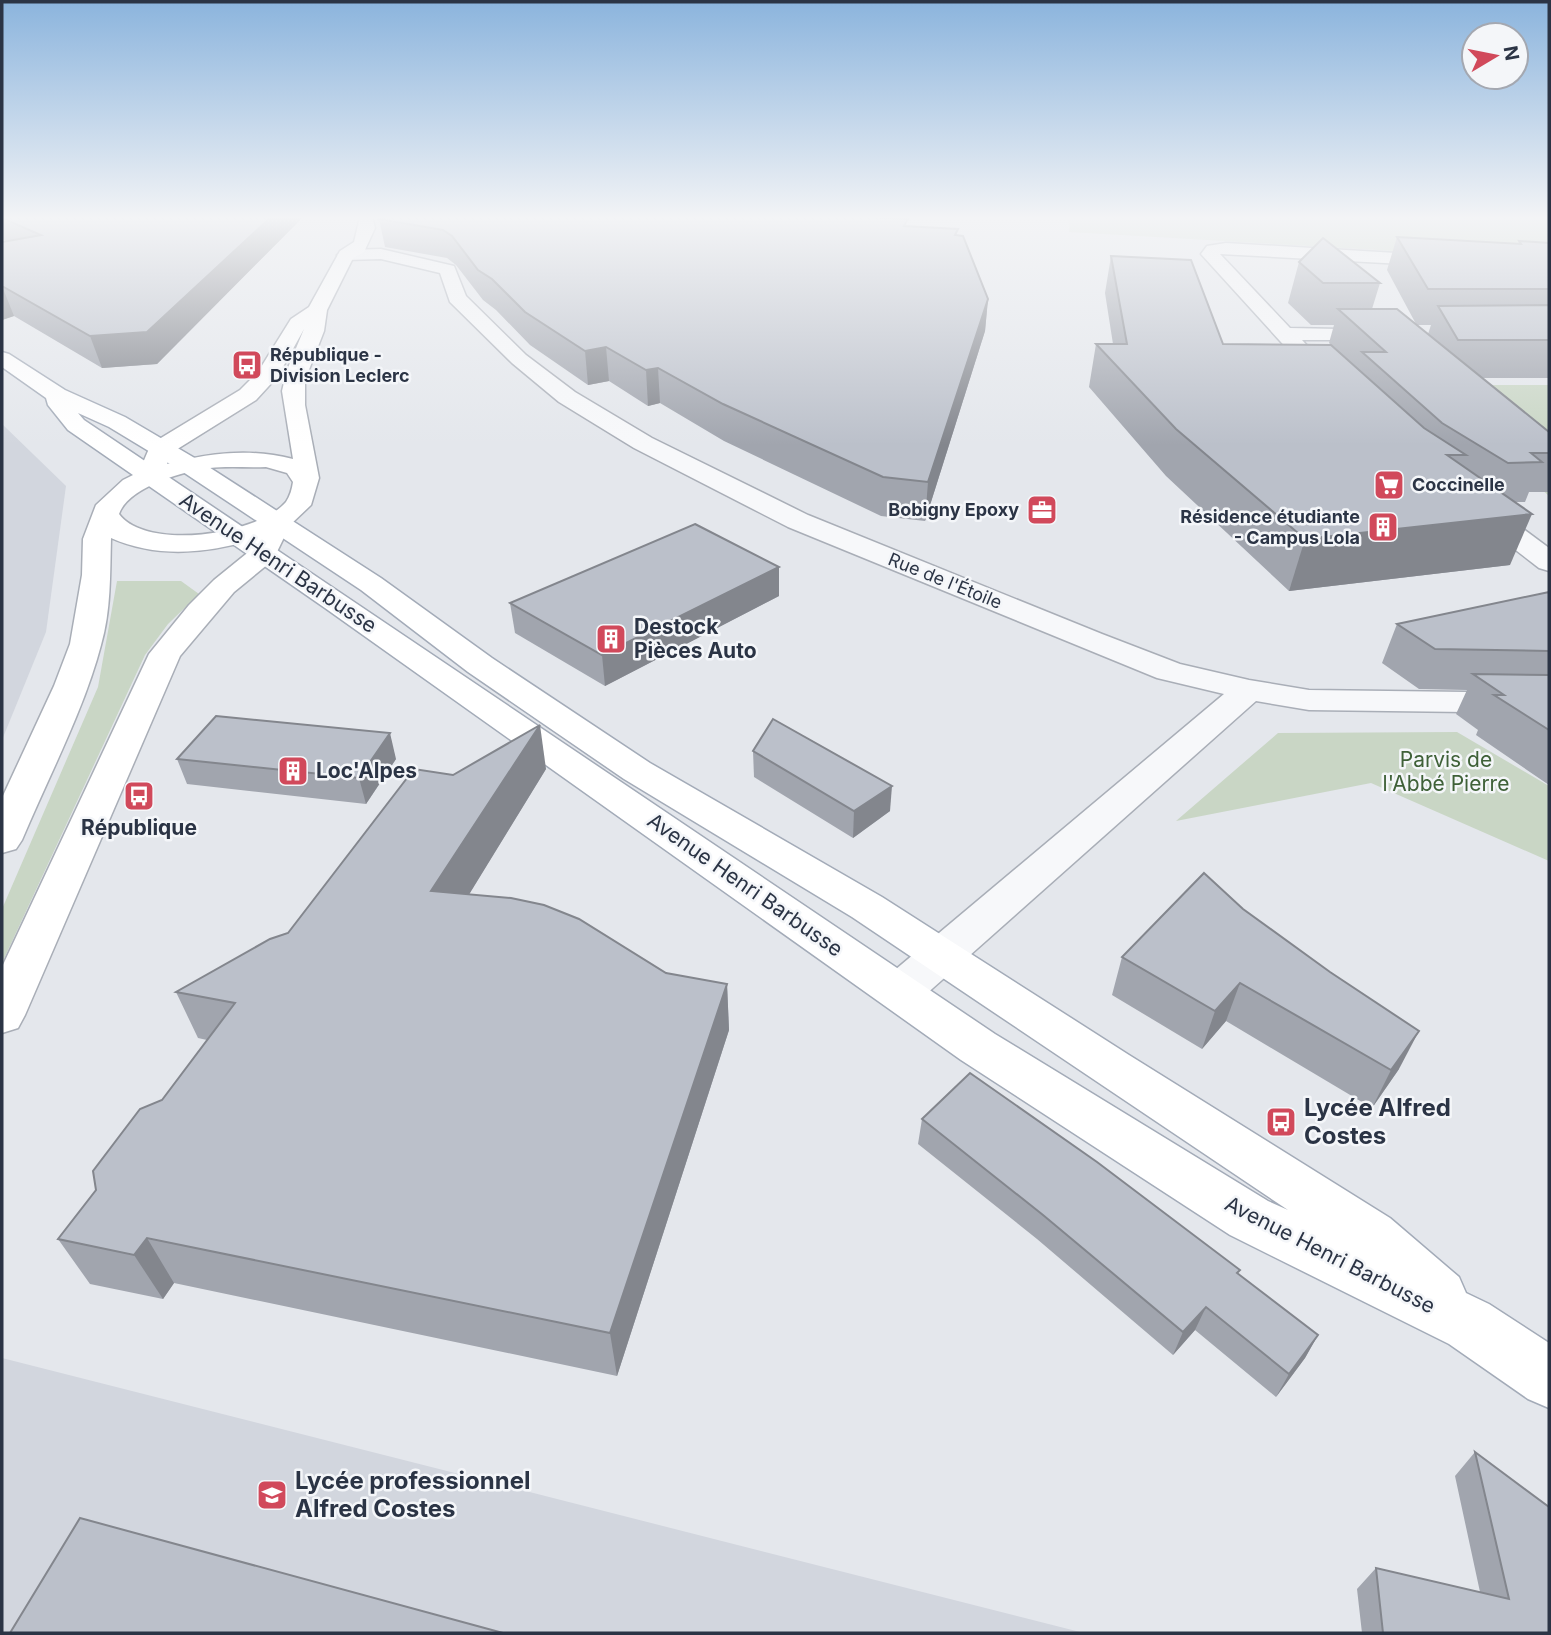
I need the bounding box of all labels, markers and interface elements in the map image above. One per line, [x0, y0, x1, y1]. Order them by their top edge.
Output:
north arrow [1460, 21, 1530, 91]
text: N [1499, 44, 1524, 62]
place label: République - Division Leclerc [270, 344, 410, 386]
bus stop icon: République - Division Leclerc [230, 348, 264, 382]
supermarket icon: Coccinelle [1372, 468, 1406, 502]
place label: Coccinelle [1412, 474, 1505, 495]
street label: Avenue Henri Barbusse [175, 487, 382, 638]
office icon: Bobigny Epoxy [1025, 493, 1059, 527]
place label: Bobigny Epoxy [888, 499, 1019, 520]
place label: Résidence étudiante - Campus Lola [1180, 506, 1360, 548]
building icon: Résidence étudiante - Campus Lola [1366, 510, 1400, 544]
street label: Rue de l'Étoile [885, 547, 1005, 613]
place label: Destock Pièces Auto [634, 614, 757, 663]
building icon: Destock Pièces Auto [594, 622, 628, 656]
park label: Parvis de l'Abbé Pierre [1383, 747, 1509, 796]
building icon: Loc'Alpes [276, 754, 310, 788]
place label: Loc'Alpes [316, 758, 417, 783]
bus stop icon: République [122, 779, 156, 813]
street label: Avenue Henri Barbusse [643, 808, 848, 962]
place label: République [81, 815, 197, 840]
place label: Lycée Alfred Costes [1304, 1093, 1451, 1150]
bus stop icon: Lycée Alfred Costes [1264, 1105, 1298, 1139]
street label: Avenue Henri Barbusse [1221, 1191, 1440, 1318]
place label: Lycée professionnel Alfred Costes [295, 1466, 531, 1523]
school or university icon: Lycée professionnel Alfred Costes [255, 1478, 289, 1512]

